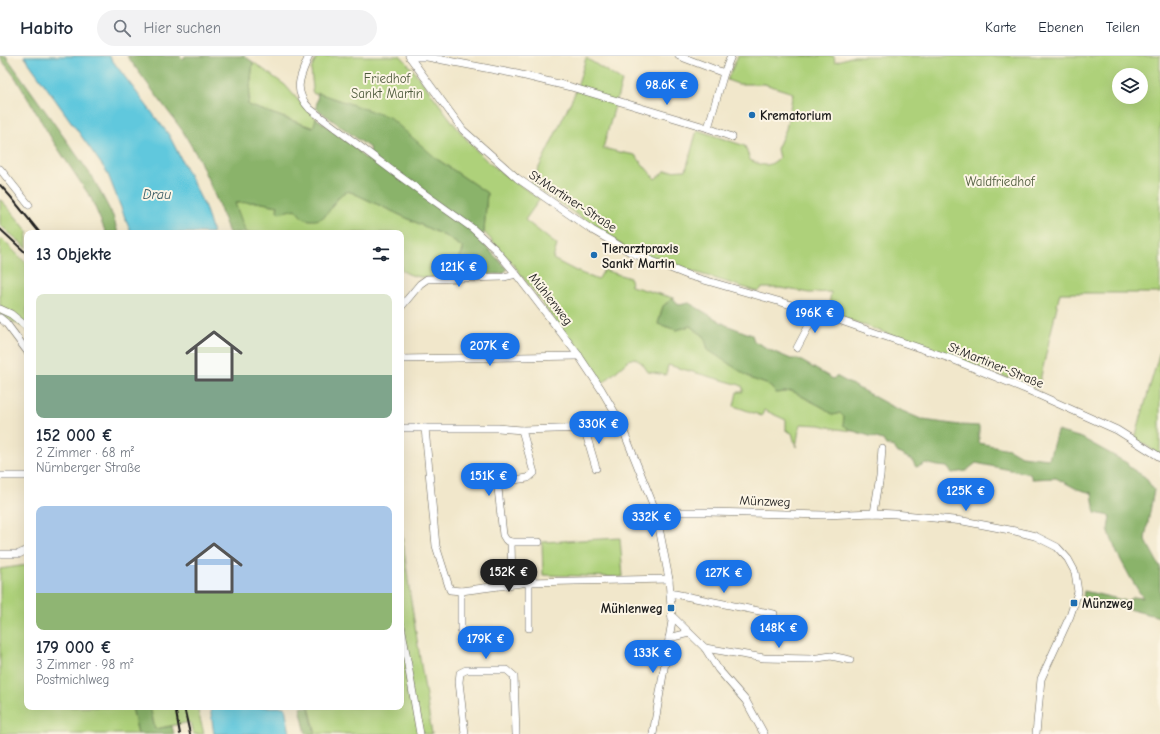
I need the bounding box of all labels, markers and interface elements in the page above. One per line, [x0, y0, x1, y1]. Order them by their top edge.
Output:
search box [97, 10, 377, 46]
text: Habito [20, 17, 73, 39]
icon: search [111, 17, 133, 39]
text: Hier suchen [143, 19, 221, 37]
text: Karte [985, 19, 1016, 36]
text: Ebenen [1038, 19, 1084, 36]
text: Teilen [1106, 19, 1140, 36]
map controls [1112, 68, 1148, 104]
button: layers [1112, 68, 1148, 104]
park label: Friedhof Sankt Martin [351, 71, 423, 101]
pin: 98.6K € [630, 72, 704, 106]
text: 98.6K € [645, 77, 689, 92]
place label: Krematorium [760, 108, 832, 123]
marker: Krematorium [747, 110, 757, 120]
street label: St.Martiner-Straße [526, 167, 620, 235]
park label: Waldfriedhof [965, 174, 1036, 189]
water label: Drau [143, 186, 171, 203]
place label: Tierarztpraxis Sankt Martin [602, 241, 679, 271]
icon: filters [370, 243, 392, 265]
text: 13 Objekte [36, 245, 111, 264]
marker: Tierarztpraxis Sankt Martin [589, 250, 599, 260]
pin: 121K € [426, 254, 492, 288]
text: 121K € [440, 259, 478, 274]
street label: Mühlenweg [526, 270, 576, 328]
pin: 196K € [782, 300, 848, 334]
text: 196K € [795, 305, 835, 320]
icon: home [178, 320, 250, 392]
pin: 207K € [457, 333, 523, 367]
text: 207K € [470, 338, 510, 353]
street label: St.Martiner-Straße [946, 339, 1046, 391]
pin: 330K € [566, 411, 632, 445]
text: 330K € [578, 416, 620, 431]
text: 152 000 € [36, 426, 113, 445]
text: 2 Zimmer · 68 m² [36, 445, 134, 460]
text: Nürnberger Straße [36, 460, 141, 475]
pin: 151K € [456, 463, 522, 497]
text: 151K € [470, 468, 508, 483]
pin: 125K € [933, 478, 999, 512]
text: 125K € [946, 483, 986, 498]
street label: Münzweg [739, 493, 791, 509]
pin: 332K € [619, 504, 685, 538]
text: 332K € [632, 509, 672, 524]
icon: home [178, 532, 250, 604]
pin: 152K € [476, 559, 542, 593]
pin: 127K € [691, 560, 757, 594]
text: 152K € [489, 564, 529, 579]
text: 127K € [705, 565, 743, 580]
place label: Münzweg [1082, 596, 1133, 611]
marker: Münzweg [1069, 598, 1079, 608]
place label: Mühlenweg [601, 601, 663, 616]
marker: Mühlenweg [666, 603, 676, 613]
pin: 148K € [746, 615, 812, 649]
text: 148K € [760, 620, 798, 635]
pin: 179K € [453, 626, 519, 660]
text: 179K € [467, 631, 505, 646]
text: 179 000 € [36, 638, 112, 657]
pin: 133K € [620, 640, 686, 674]
text: 133K € [634, 645, 672, 660]
text: 3 Zimmer · 98 m² [36, 657, 134, 672]
text: Postmichlweg [36, 672, 109, 687]

